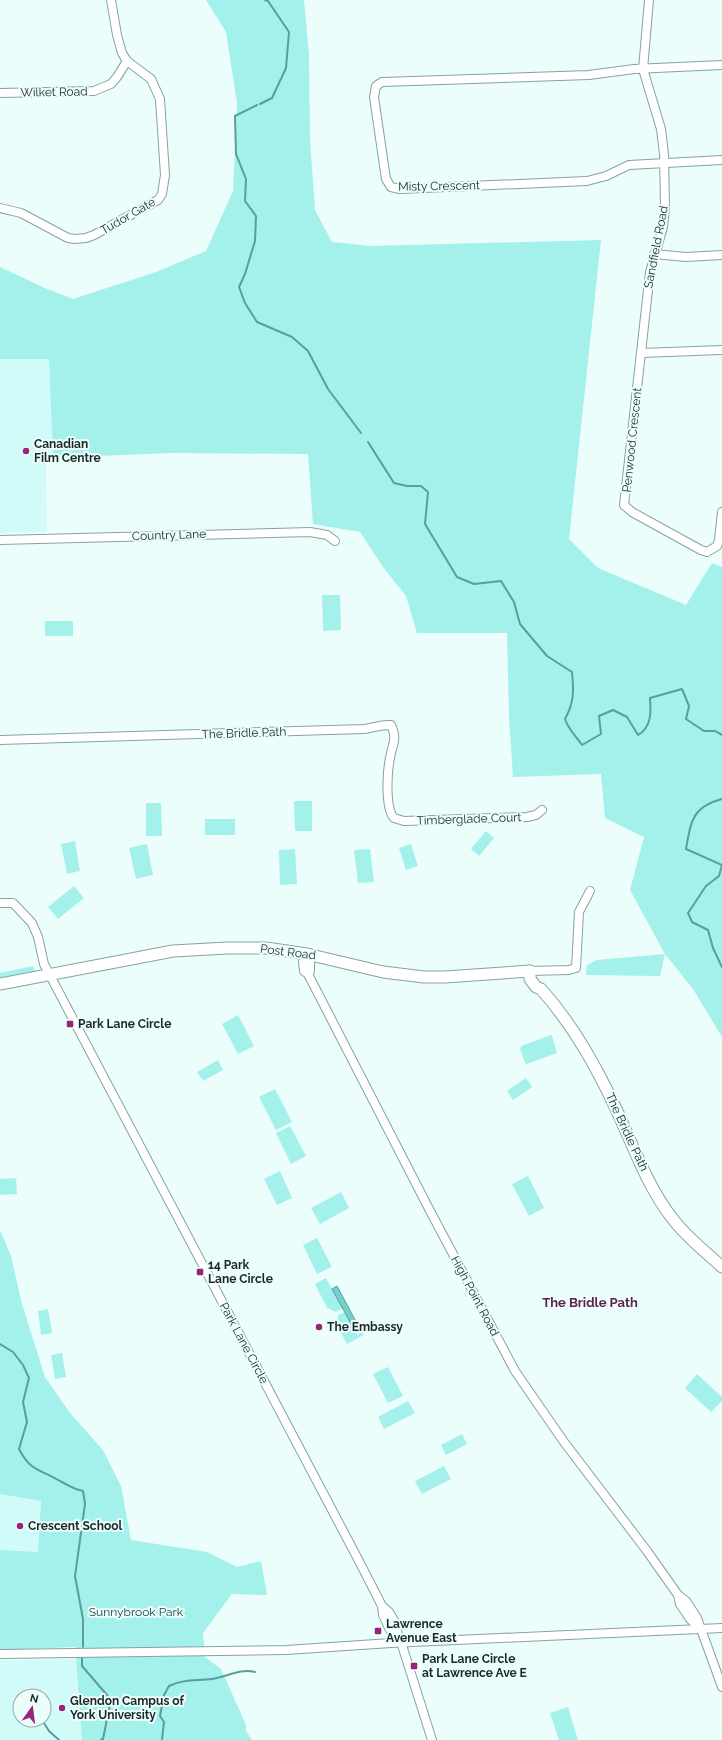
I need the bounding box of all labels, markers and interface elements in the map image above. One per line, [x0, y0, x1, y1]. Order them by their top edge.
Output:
street label: Wilket Road [20, 84, 88, 100]
street label: Misty Crescent [398, 178, 480, 194]
street label: Tudor Gate [98, 195, 158, 237]
street label: Sandfield Road [641, 204, 671, 290]
street label: Penwood Crescent [620, 387, 644, 493]
place label: Canadian Film Centre [34, 437, 101, 465]
marker: Canadian Film Centre [21, 446, 31, 456]
street label: Country Lane [132, 527, 206, 543]
street label: The Bridle Path [201, 725, 287, 741]
street label: Timberglade Court [416, 810, 522, 828]
street label: Post Road [259, 942, 317, 962]
place label: Park Lane Circle [78, 1017, 171, 1031]
marker: Park Lane Circle [65, 1019, 75, 1029]
street label: The Bridle Path [603, 1091, 651, 1173]
street label: High Point Road [448, 1253, 502, 1339]
place label: 14 Park Lane Circle [208, 1258, 273, 1286]
marker: 14 Park Lane Circle [195, 1267, 205, 1277]
district label: The Bridle Path [542, 1295, 638, 1310]
street label: Park Lane Circle [217, 1300, 271, 1386]
place label: The Embassy [327, 1320, 403, 1334]
marker: The Embassy [314, 1322, 324, 1332]
place label: Crescent School [28, 1519, 122, 1533]
marker: Crescent School [15, 1521, 25, 1531]
park label: Sunnybrook Park [89, 1605, 184, 1619]
place label: Lawrence Avenue East [386, 1617, 457, 1645]
marker: Lawrence Avenue East [373, 1626, 383, 1636]
place label: Park Lane Circle at Lawrence Ave E [422, 1652, 527, 1680]
marker: Park Lane Circle at Lawrence Ave E [409, 1661, 419, 1671]
north arrow [12, 1688, 52, 1728]
text: N [29, 1691, 40, 1706]
place label: Glendon Campus of York University [70, 1694, 184, 1722]
marker: Glendon Campus of York University [57, 1703, 67, 1713]

